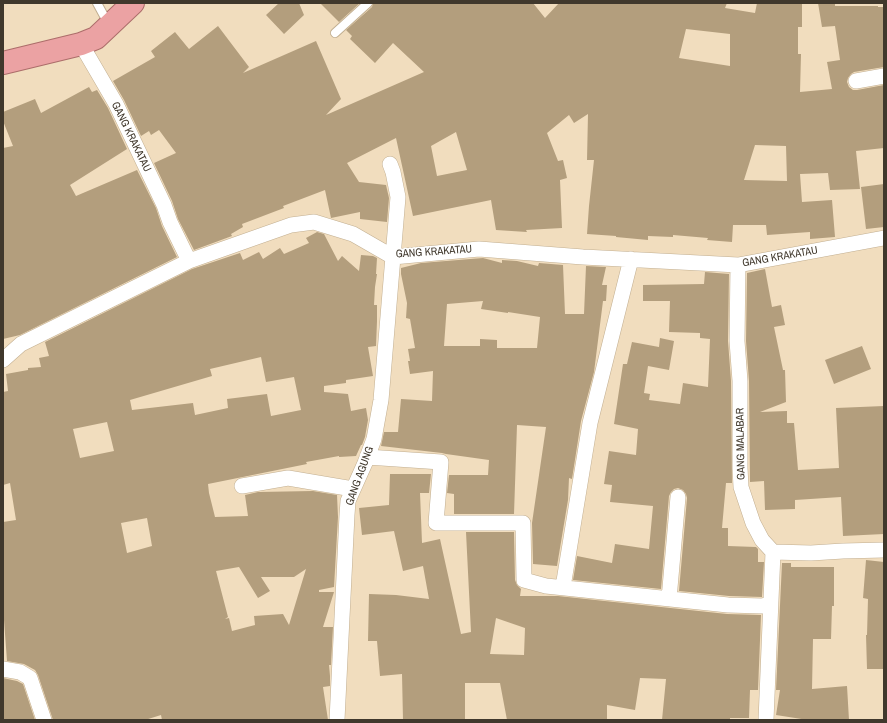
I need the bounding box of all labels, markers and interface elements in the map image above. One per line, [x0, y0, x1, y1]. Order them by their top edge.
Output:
street label: GANG KRAKATAU [108, 100, 154, 174]
street label: GANG KRAKATAU [395, 243, 473, 261]
street label: GANG KRAKATAU [741, 244, 819, 270]
street label: GANG MALABAR [734, 408, 748, 480]
street label: GANG AGUNG [343, 445, 377, 507]

